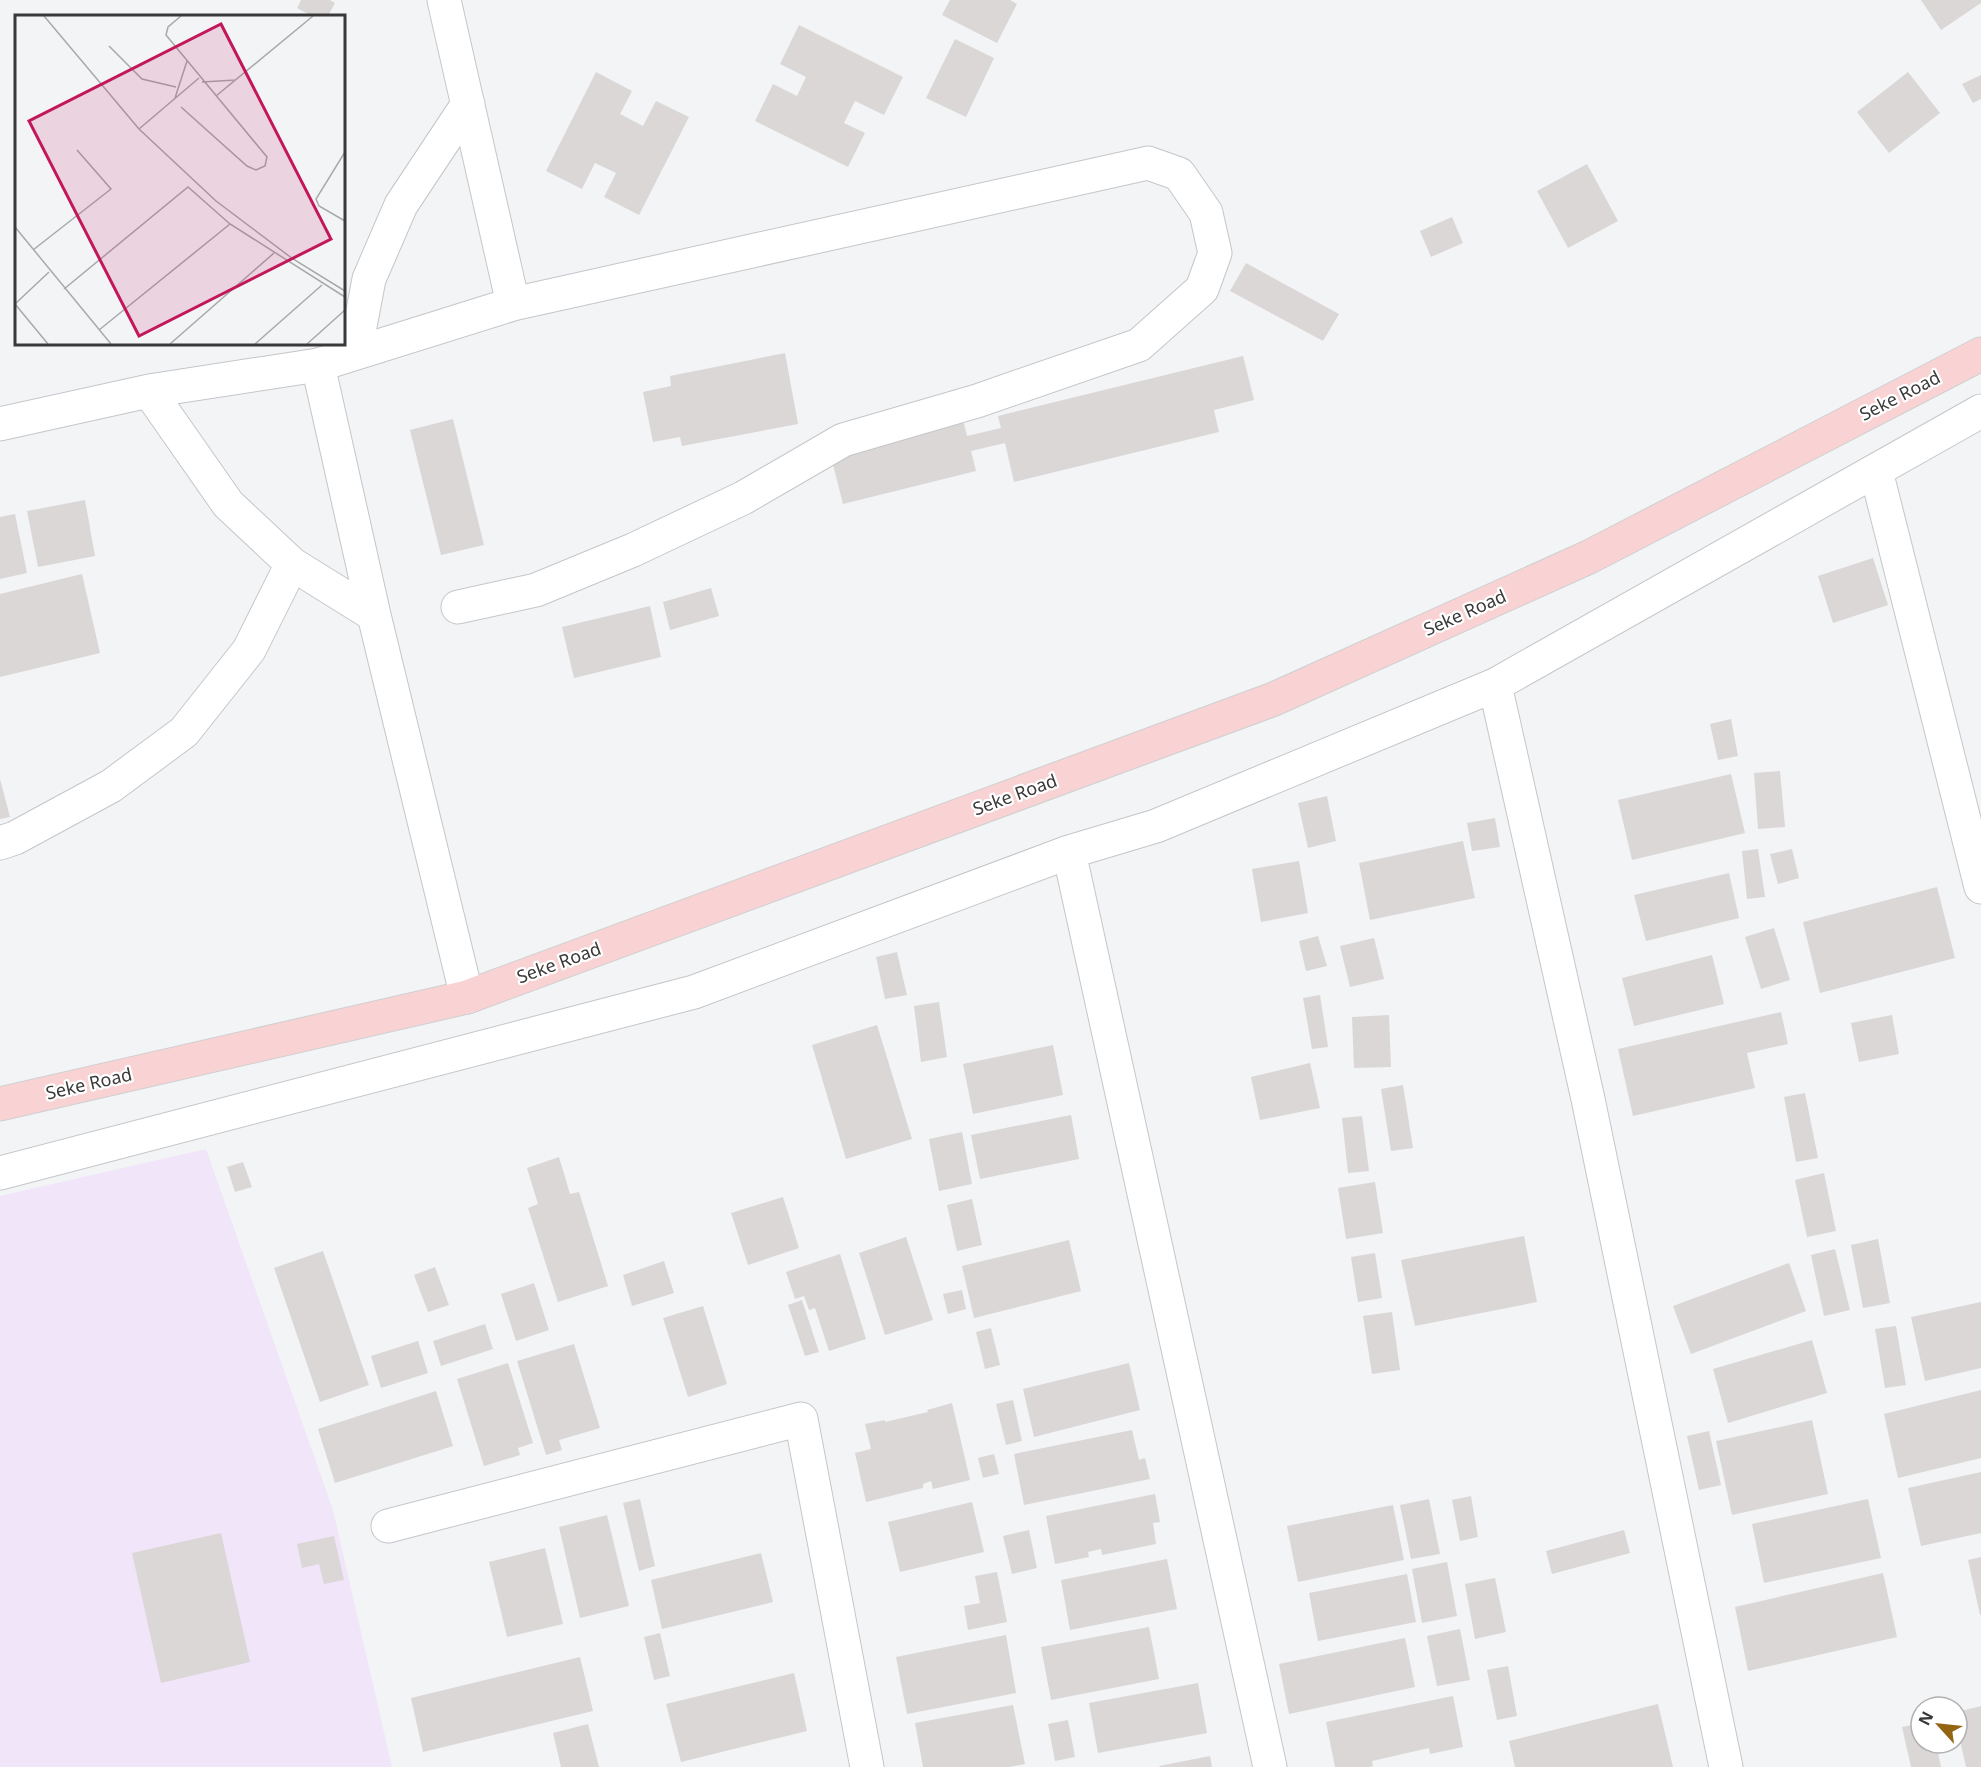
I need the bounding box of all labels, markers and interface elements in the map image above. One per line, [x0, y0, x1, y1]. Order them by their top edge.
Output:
inset map [15, 15, 345, 345]
street label: Seke Road [1855, 365, 1944, 426]
street label: Seke Road [1420, 583, 1510, 641]
street label: Seke Road [969, 768, 1060, 820]
street label: Seke Road [513, 936, 604, 988]
street label: Seke Road [43, 1061, 134, 1105]
north arrow [1909, 1695, 1969, 1755]
text: N [1913, 1707, 1938, 1729]

